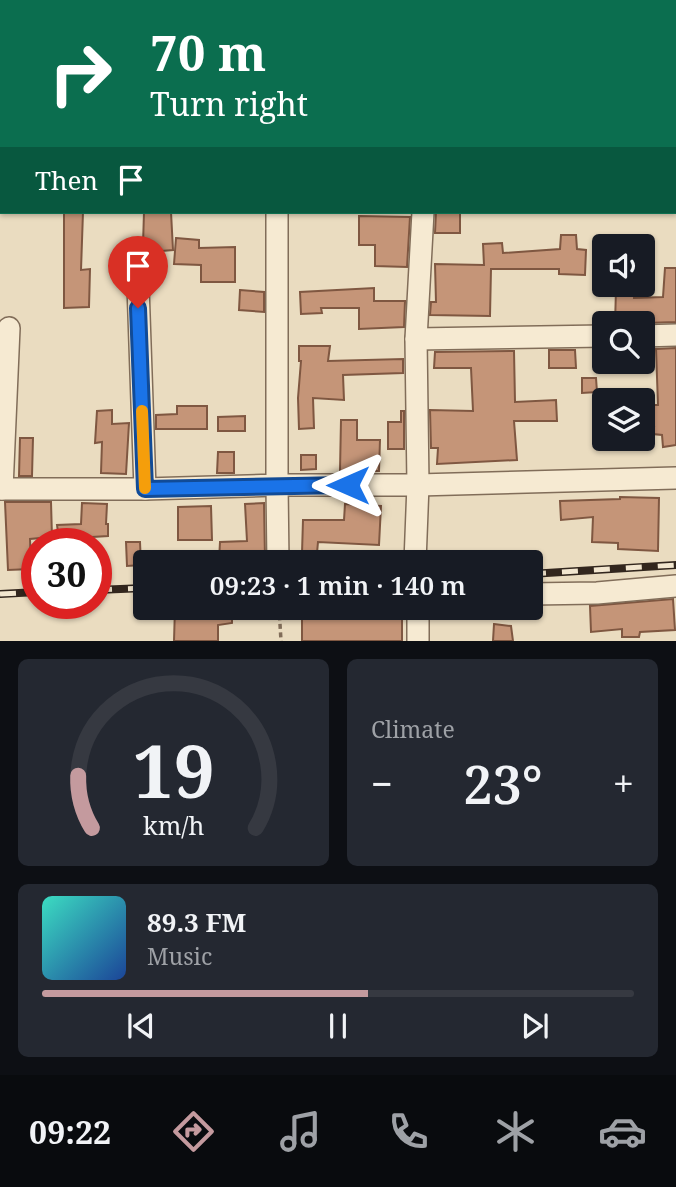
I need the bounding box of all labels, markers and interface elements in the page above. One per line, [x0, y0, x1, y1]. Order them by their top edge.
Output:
text: 70 m [150, 19, 266, 85]
icon: right [35, 28, 126, 119]
text: Turn right [150, 82, 308, 125]
icon: arrive [112, 161, 150, 199]
text: Then [35, 162, 98, 198]
map controls [592, 234, 655, 451]
button: sound [592, 234, 655, 297]
pin [108, 236, 168, 308]
icon: arrive [119, 247, 157, 285]
button: search [592, 311, 655, 374]
button: layers [592, 388, 655, 451]
position arrow [311, 448, 385, 522]
speed limit sign: 30 [21, 528, 112, 619]
text: 09:23 · 1 min · 140 m [210, 567, 466, 603]
text: Climate [371, 713, 455, 745]
text: 19 [132, 721, 215, 820]
text: 23° [463, 748, 543, 819]
text: − [371, 757, 393, 809]
text: + [613, 757, 634, 809]
text: km/h [143, 808, 204, 842]
text: 89.3 FM [147, 904, 246, 940]
text: Music [147, 940, 212, 972]
icon: previous [122, 1007, 160, 1045]
icon: pause [319, 1007, 357, 1045]
icon: next [516, 1007, 554, 1045]
icon: directions [169, 1107, 218, 1156]
icon: music [276, 1107, 325, 1156]
icon: phone [384, 1107, 433, 1156]
icon: climate [491, 1107, 540, 1156]
icon: car [598, 1107, 647, 1156]
text: 09:22 [29, 1110, 111, 1153]

